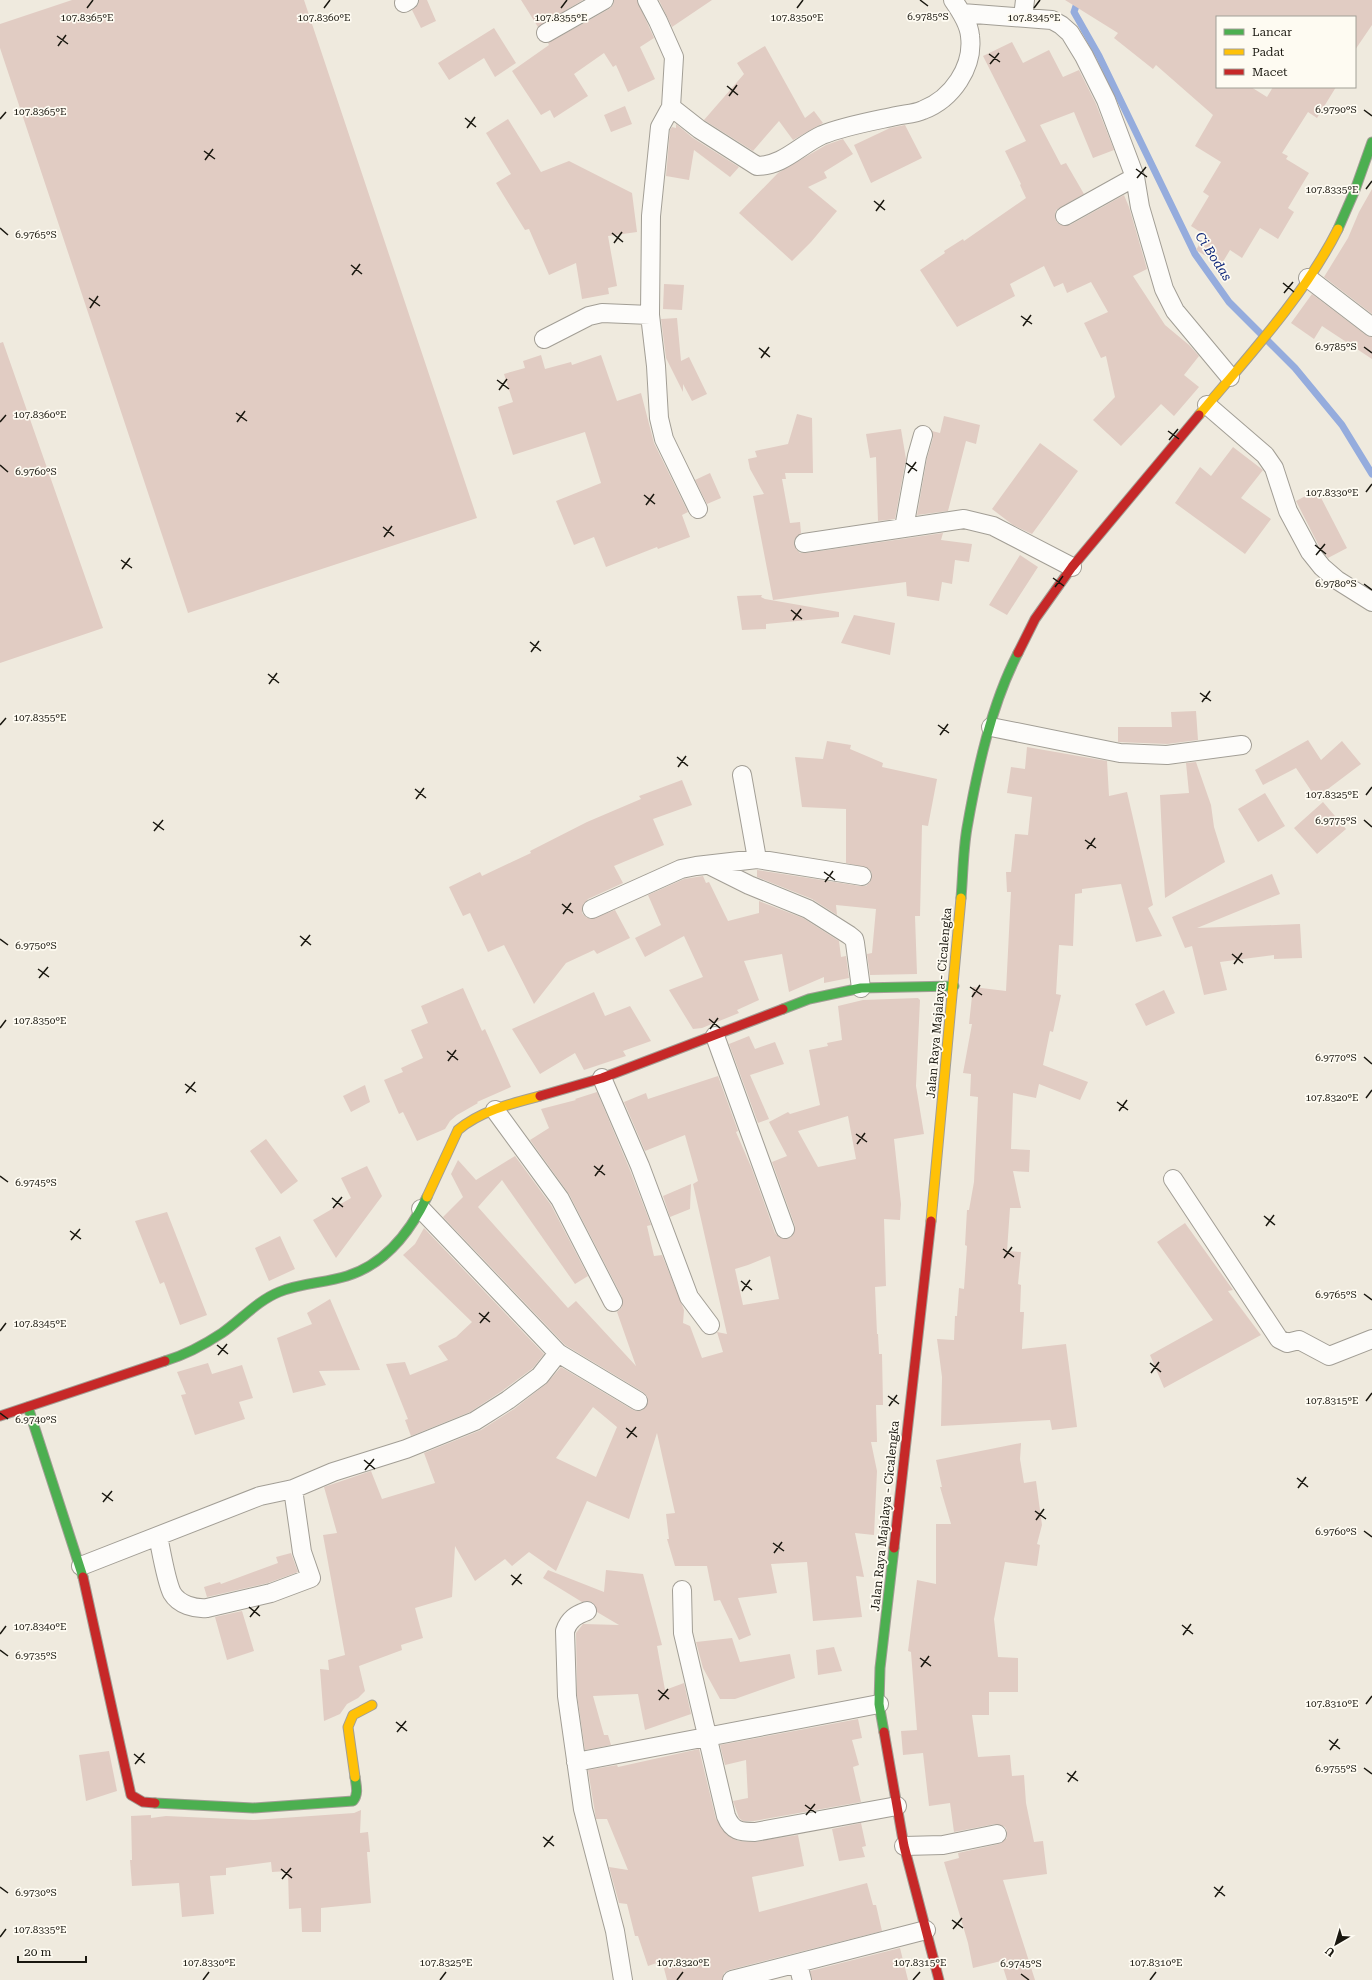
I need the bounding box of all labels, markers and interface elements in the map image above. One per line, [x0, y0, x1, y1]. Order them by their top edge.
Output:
text: 6.9785°S [907, 11, 949, 22]
text: 107.8365°E [60, 12, 114, 23]
text: 107.8360°E [297, 12, 351, 23]
text: 107.8355°E [534, 12, 588, 23]
text: 107.8350°E [770, 12, 824, 23]
text: 107.8345°E [1007, 12, 1061, 23]
legend [1216, 16, 1356, 88]
text: Lancar [1252, 25, 1292, 39]
text: Padat [1252, 45, 1285, 59]
text: Macet [1252, 65, 1288, 79]
text: 6.9790°S [1315, 104, 1357, 115]
text: 107.8365°E [13, 106, 67, 117]
text: 107.8335°E [1305, 184, 1359, 195]
text: 6.9765°S [15, 229, 57, 240]
water label: Ci Bodas [1192, 229, 1235, 283]
text: 6.9785°S [1315, 341, 1357, 352]
text: 107.8360°E [13, 409, 67, 420]
text: 6.9760°S [15, 466, 57, 477]
text: 107.8330°E [1305, 487, 1359, 498]
text: 6.9780°S [1315, 578, 1357, 589]
text: 107.8355°E [13, 712, 67, 723]
text: 107.8325°E [1305, 789, 1359, 800]
text: 6.9775°S [1315, 815, 1357, 826]
street label: Jalan Raya Majalaya - Cicalengka [924, 906, 954, 1099]
text: 6.9750°S [15, 940, 57, 951]
text: 107.8350°E [13, 1015, 67, 1026]
text: 6.9770°S [1315, 1052, 1357, 1063]
text: 107.8320°E [1305, 1092, 1359, 1103]
text: 6.9745°S [15, 1177, 57, 1188]
text: 6.9765°S [1315, 1289, 1357, 1300]
text: 107.8345°E [13, 1318, 67, 1329]
text: 107.8315°E [1305, 1395, 1359, 1406]
text: 6.9740°S [15, 1414, 57, 1425]
street label: Jalan Raya Majalaya - Cicalengka [868, 1420, 902, 1612]
text: 6.9760°S [1315, 1526, 1357, 1537]
text: 107.8340°E [13, 1621, 67, 1632]
text: 6.9735°S [15, 1650, 57, 1661]
text: 107.8310°E [1305, 1698, 1359, 1709]
text: 6.9755°S [1315, 1763, 1357, 1774]
text: 6.9730°S [15, 1887, 57, 1898]
text: 107.8335°E [13, 1924, 67, 1935]
north arrow [1316, 1924, 1356, 1964]
scale bar [18, 1938, 86, 1964]
text: U [1322, 1943, 1337, 1959]
text: 20 m [24, 1945, 51, 1959]
text: 107.8330°E [182, 1957, 236, 1968]
text: 107.8325°E [419, 1957, 473, 1968]
text: 107.8320°E [656, 1957, 710, 1968]
text: 107.8315°E [893, 1957, 947, 1968]
text: 107.8310°E [1129, 1957, 1183, 1968]
text: 6.9745°S [1000, 1958, 1042, 1969]

